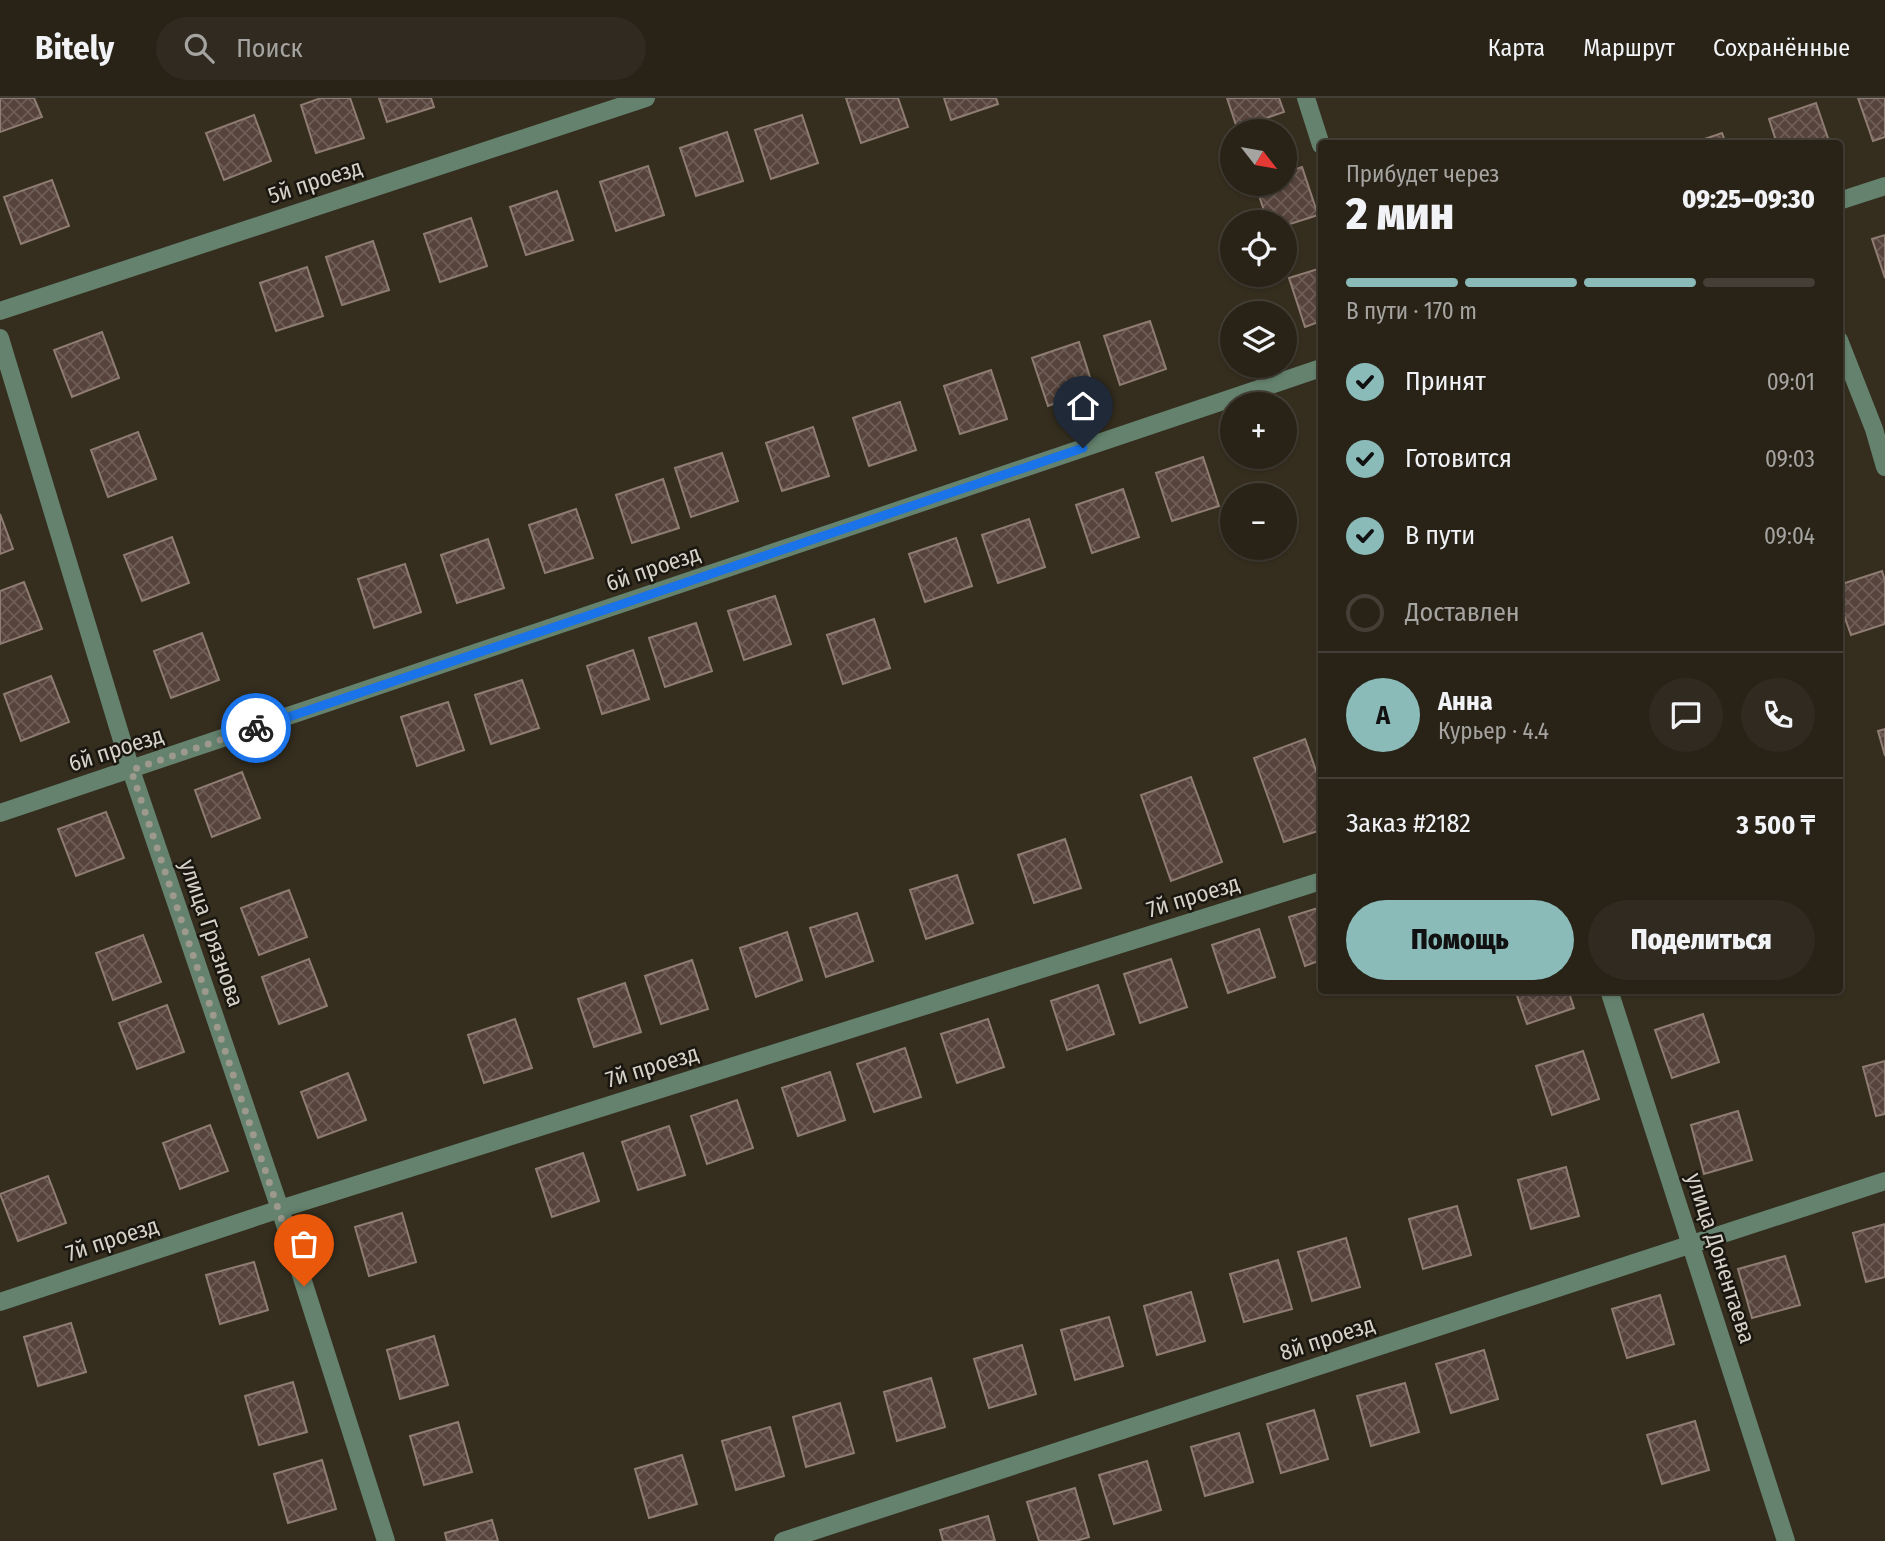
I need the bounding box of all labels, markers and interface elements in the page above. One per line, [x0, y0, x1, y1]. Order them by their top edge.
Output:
search box [156, 17, 646, 80]
text: Bitely [35, 28, 114, 68]
icon: search [180, 29, 218, 67]
text: Поиск [236, 33, 303, 64]
text: Карта [1488, 34, 1545, 62]
text: Маршрут [1583, 34, 1675, 62]
text: Сохранённые [1713, 34, 1850, 62]
north arrow [1220, 119, 1297, 196]
map controls [1220, 119, 1297, 560]
street label: 5й проезд [264, 153, 366, 209]
text: Прибудет через [1346, 160, 1499, 188]
text: 09:25–09:30 [1682, 184, 1815, 215]
text: 2 мин [1346, 186, 1454, 241]
button: locate [1220, 210, 1297, 287]
text: В пути · 170 m [1346, 297, 1477, 325]
button: layers [1220, 301, 1297, 378]
icon: check [1346, 363, 1384, 401]
text: Принят [1405, 366, 1486, 397]
text: 09:01 [1767, 368, 1815, 396]
pin [1053, 376, 1113, 448]
icon: home [1064, 387, 1102, 425]
button: + [1220, 392, 1297, 469]
icon: check [1346, 440, 1384, 478]
text: Готовится [1405, 443, 1512, 474]
text: 09:03 [1765, 445, 1815, 473]
button: − [1220, 483, 1297, 560]
icon: check [1346, 517, 1384, 555]
text: В пути [1405, 520, 1475, 551]
text: 09:04 [1764, 522, 1815, 550]
street label: 6й проезд [602, 539, 704, 597]
text: Доставлен [1405, 597, 1520, 628]
button: chat [1649, 678, 1723, 752]
button: phone [1741, 678, 1815, 752]
text: Анна [1438, 686, 1493, 717]
courier [221, 693, 291, 763]
text: А [1376, 700, 1390, 731]
icon: bike [237, 709, 275, 747]
text: Курьер · 4.4 [1438, 717, 1549, 745]
street label: 6й проезд [65, 721, 167, 777]
text: Заказ #2182 [1346, 808, 1471, 839]
text: 3 500 ₸ [1737, 810, 1815, 841]
street label: улица Грязнова [174, 856, 250, 1010]
street label: 7й проезд [1143, 869, 1243, 923]
button: Помощь [1346, 900, 1574, 980]
button: Поделиться [1588, 900, 1815, 980]
street label: 7й проезд [602, 1039, 702, 1093]
street label: улица Донентаева [1680, 1169, 1762, 1347]
street label: 7й проезд [62, 1211, 162, 1267]
pin [274, 1214, 334, 1286]
icon: bag [285, 1225, 323, 1263]
street label: 8й проезд [1276, 1310, 1378, 1366]

